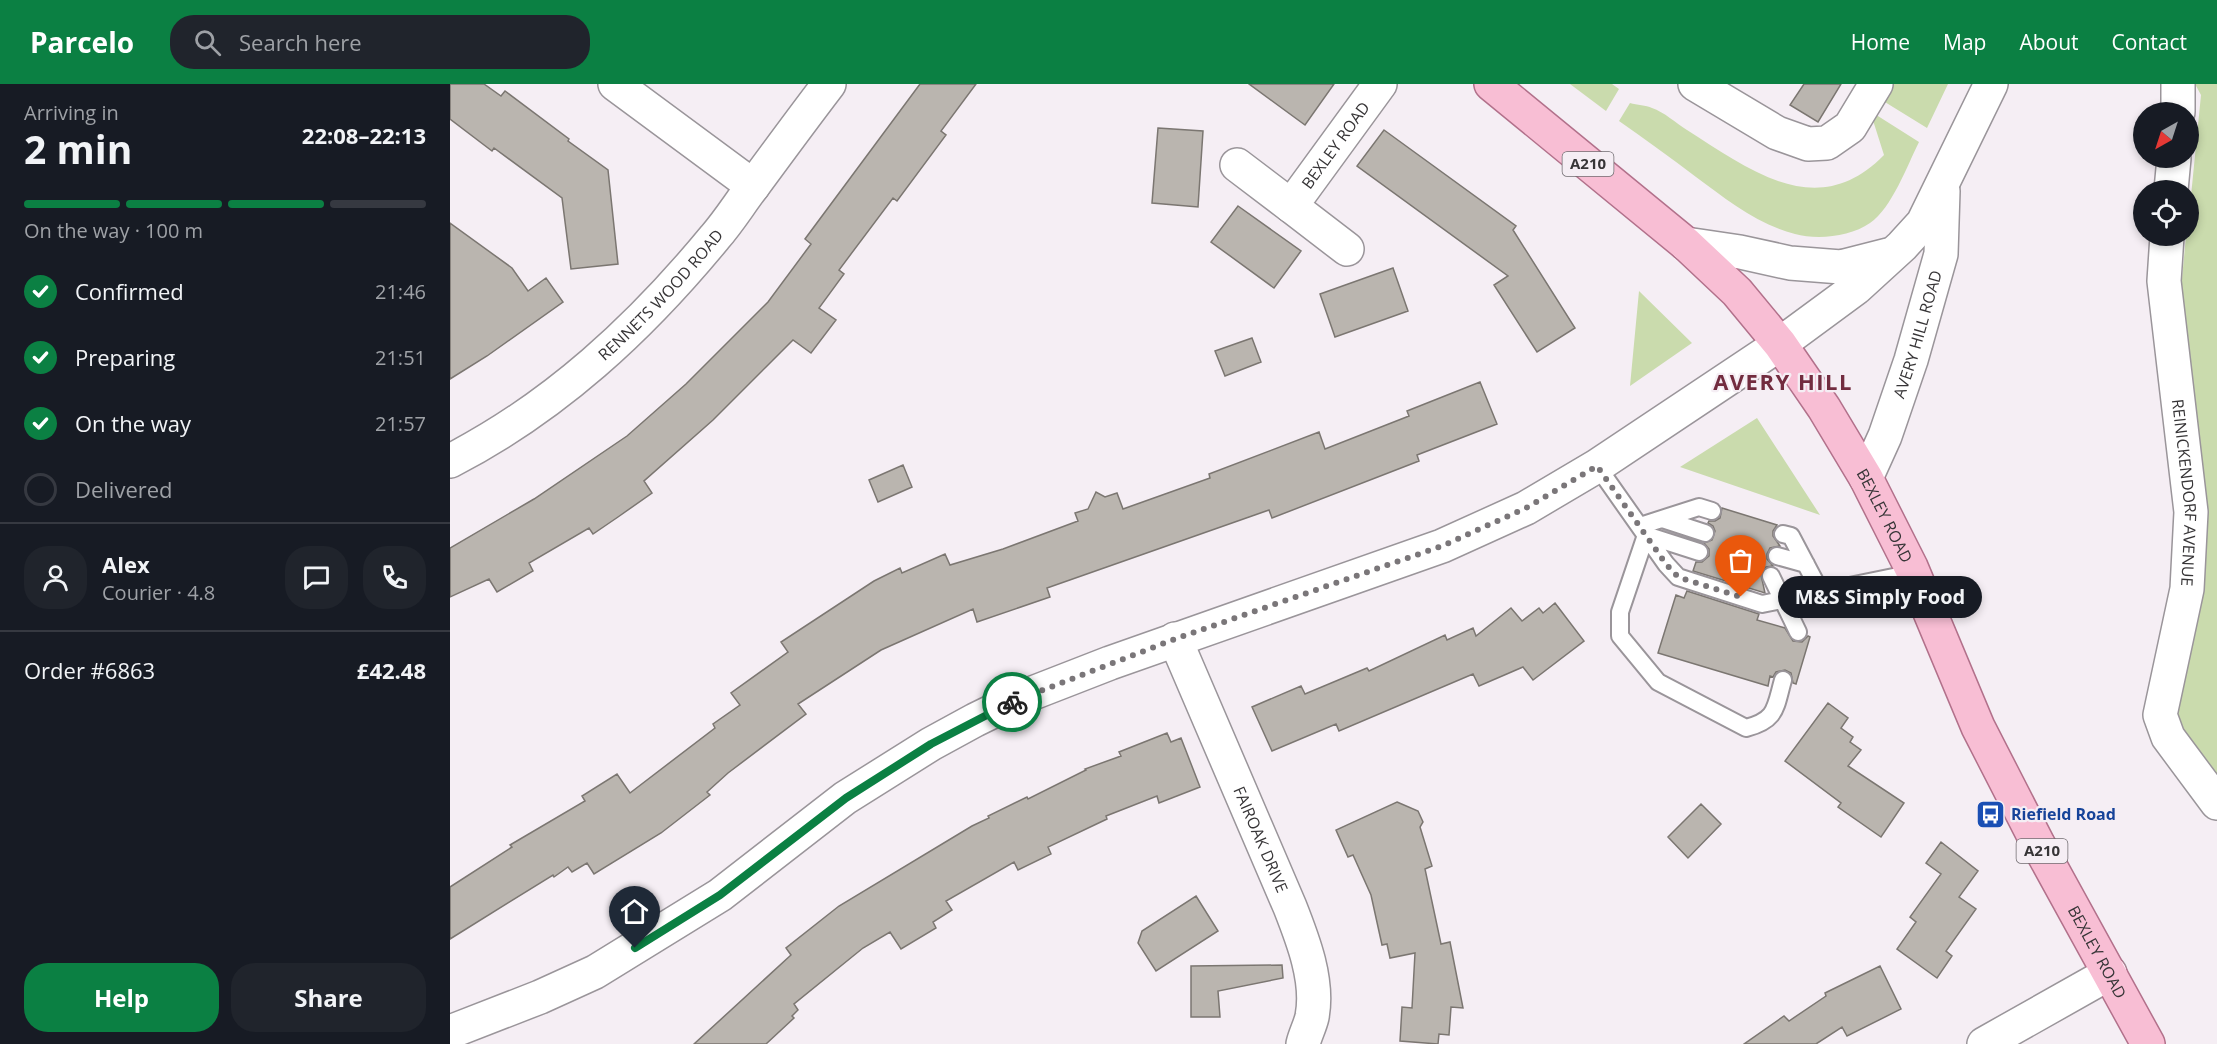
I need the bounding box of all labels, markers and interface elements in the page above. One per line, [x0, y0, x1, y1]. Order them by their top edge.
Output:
search box [170, 15, 590, 69]
text: Parcelo [30, 23, 134, 61]
icon: search [191, 26, 224, 59]
text: Search here [239, 27, 362, 57]
text: Home [1851, 28, 1910, 56]
text: Map [1943, 28, 1986, 56]
text: About [2019, 28, 2079, 56]
text: Contact [2112, 28, 2187, 56]
street label: BEXLEY ROAD [1296, 97, 1375, 193]
text: Arriving in [24, 99, 119, 126]
north arrow [2133, 102, 2199, 168]
map controls [2133, 102, 2199, 246]
text: 22:08–22:13 [302, 120, 426, 150]
text: 2 min [24, 122, 132, 175]
road number: A210 [1562, 152, 1614, 176]
button: locate [2133, 180, 2199, 246]
text: On the way · 100 m [24, 217, 203, 244]
street label: RENNETS WOOD ROAD [593, 224, 728, 365]
street label: AVERY HILL ROAD [1888, 268, 1947, 401]
icon: check [24, 275, 57, 308]
text: Confirmed [75, 276, 184, 306]
text: 21:46 [375, 278, 426, 305]
icon: check [24, 341, 57, 374]
text: Preparing [75, 342, 175, 372]
text: 21:51 [375, 344, 426, 371]
district label: AVERY HILL [1713, 366, 1853, 396]
street label: REINICKENDORF AVENUE [2167, 398, 2202, 587]
icon: check [24, 407, 57, 440]
text: On the way [75, 408, 191, 438]
text: 21:57 [375, 410, 426, 437]
street label: BEXLEY ROAD [1852, 464, 1918, 566]
text: Delivered [75, 474, 173, 504]
pin [1715, 535, 1766, 597]
icon: bag [1724, 544, 1757, 577]
button: person [24, 546, 87, 609]
button: chat [285, 546, 348, 609]
button: phone [363, 546, 426, 609]
text: Alex [102, 549, 150, 579]
callout: M&S Simply Food [1777, 576, 1981, 618]
text: Courier · 4.8 [102, 579, 215, 606]
text: M&S Simply Food [1795, 583, 1965, 610]
text: Order #6863 [24, 655, 155, 685]
text: £42.48 [357, 655, 426, 685]
courier [982, 672, 1042, 732]
icon: bike [996, 686, 1029, 719]
street label: FAIROAK DRIVE [1228, 783, 1293, 896]
bus stop icon: Riefield Road [1974, 798, 2006, 830]
place label: Riefield Road [2011, 803, 2116, 825]
road number: A210 [2016, 839, 2068, 863]
pin [609, 886, 660, 948]
icon: home [618, 895, 651, 928]
street label: BEXLEY ROAD [2063, 902, 2132, 1002]
button: Help [24, 963, 219, 1032]
button: Share [231, 963, 426, 1032]

